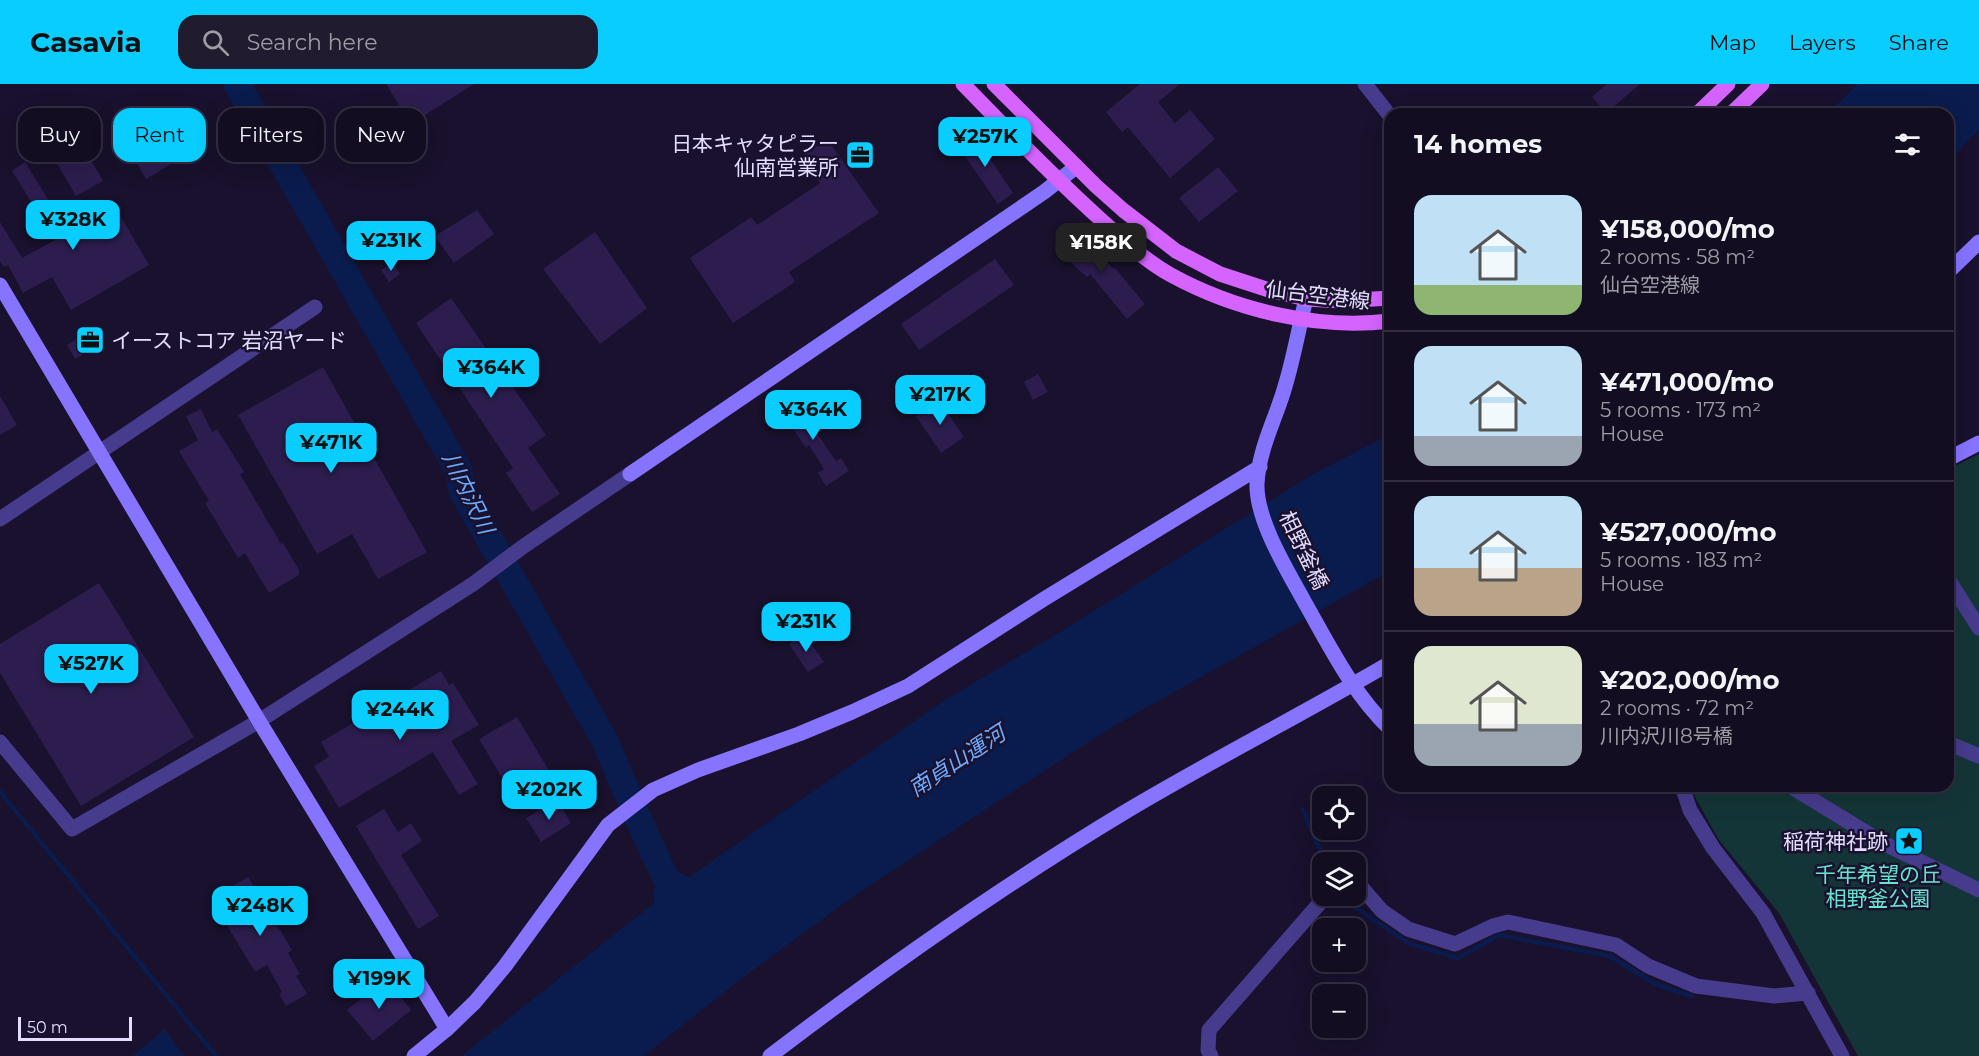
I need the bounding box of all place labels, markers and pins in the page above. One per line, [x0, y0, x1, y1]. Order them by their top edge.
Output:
pin: ¥257K [943, 117, 1027, 168]
place label: 日本キャタピラー 仙南営業所 [671, 131, 839, 180]
office icon: 日本キャタピラー 仙南営業所 [844, 139, 876, 171]
pin: ¥328K [31, 200, 115, 251]
pin: ¥231K [349, 221, 433, 272]
pin: ¥158K [1059, 223, 1143, 274]
office icon: イーストコア 岩沼ヤード [74, 324, 106, 356]
place label: イーストコア 岩沼ヤード [111, 328, 346, 353]
pin: ¥364K [449, 348, 533, 399]
pin: ¥217K [898, 375, 982, 426]
pin: ¥364K [771, 390, 855, 441]
pin: ¥471K [289, 423, 373, 474]
pin: ¥231K [764, 602, 848, 653]
pin: ¥527K [49, 644, 133, 695]
pin: ¥244K [358, 690, 442, 741]
pin: ¥202K [507, 770, 591, 821]
place icon: 稲荷神社跡 [1893, 825, 1925, 857]
place label: 稲荷神社跡 [1783, 829, 1888, 854]
pin: ¥248K [218, 886, 302, 937]
pin: ¥199K [337, 959, 421, 1010]

